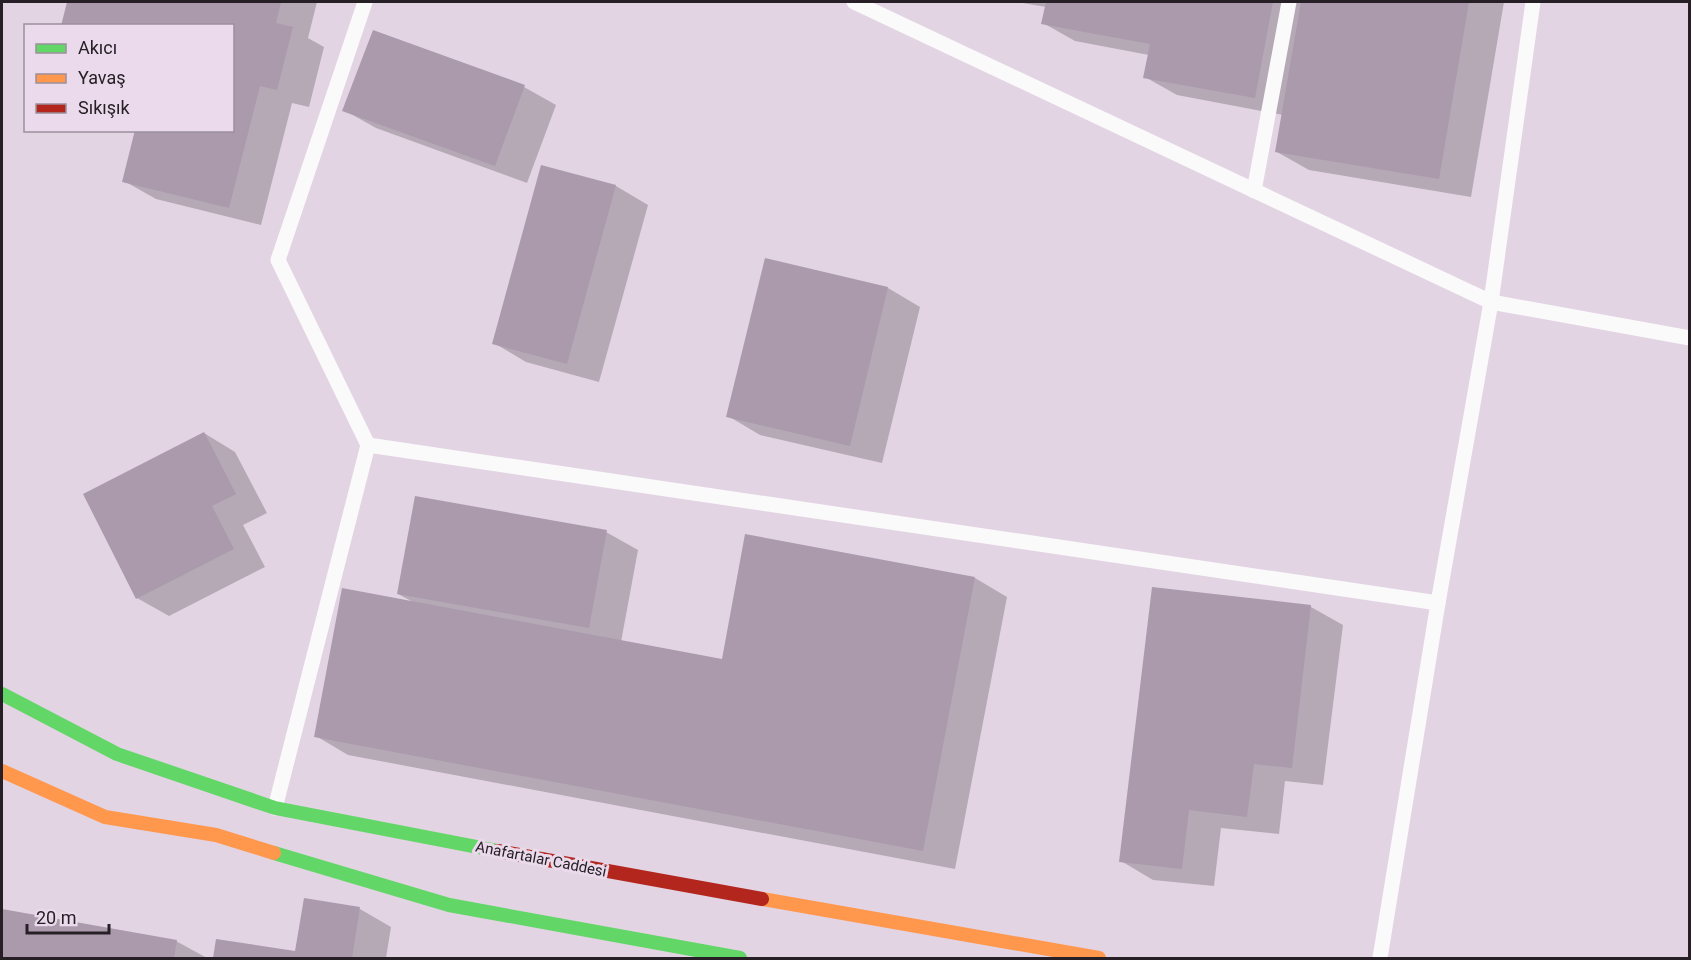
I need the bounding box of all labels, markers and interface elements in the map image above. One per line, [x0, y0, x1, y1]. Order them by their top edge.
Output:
legend [24, 24, 234, 132]
text: Akıcı [78, 37, 117, 58]
text: Yavaş [78, 67, 126, 88]
text: Sıkışık [78, 97, 130, 118]
street label: Anafartalar Caddesi [474, 837, 608, 881]
scale bar [27, 897, 110, 935]
text: 20 m [36, 907, 76, 928]

